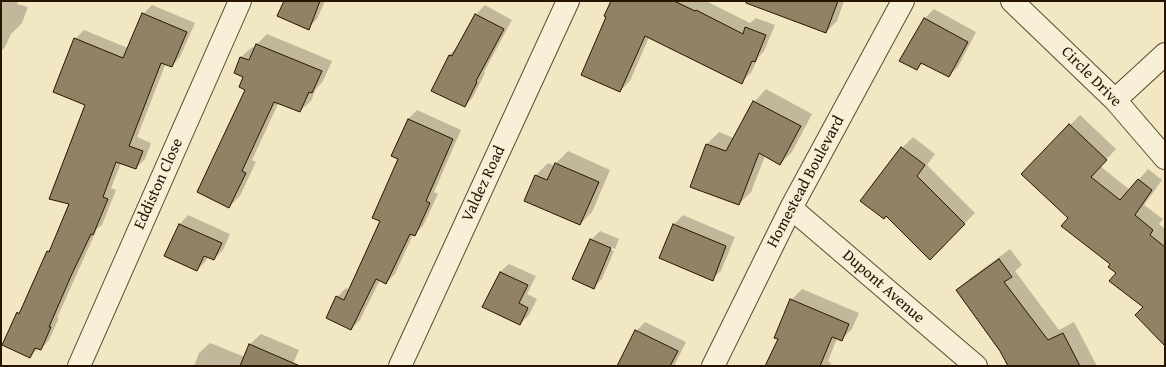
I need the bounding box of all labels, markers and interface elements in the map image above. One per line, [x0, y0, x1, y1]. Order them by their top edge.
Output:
street label: Circle Drive [1057, 43, 1125, 111]
street label: Homestead Boulevard [763, 113, 849, 251]
street label: Eddiston Close [130, 136, 188, 232]
street label: Valdez Road [458, 143, 510, 225]
street label: Dupont Avenue [838, 246, 928, 328]

